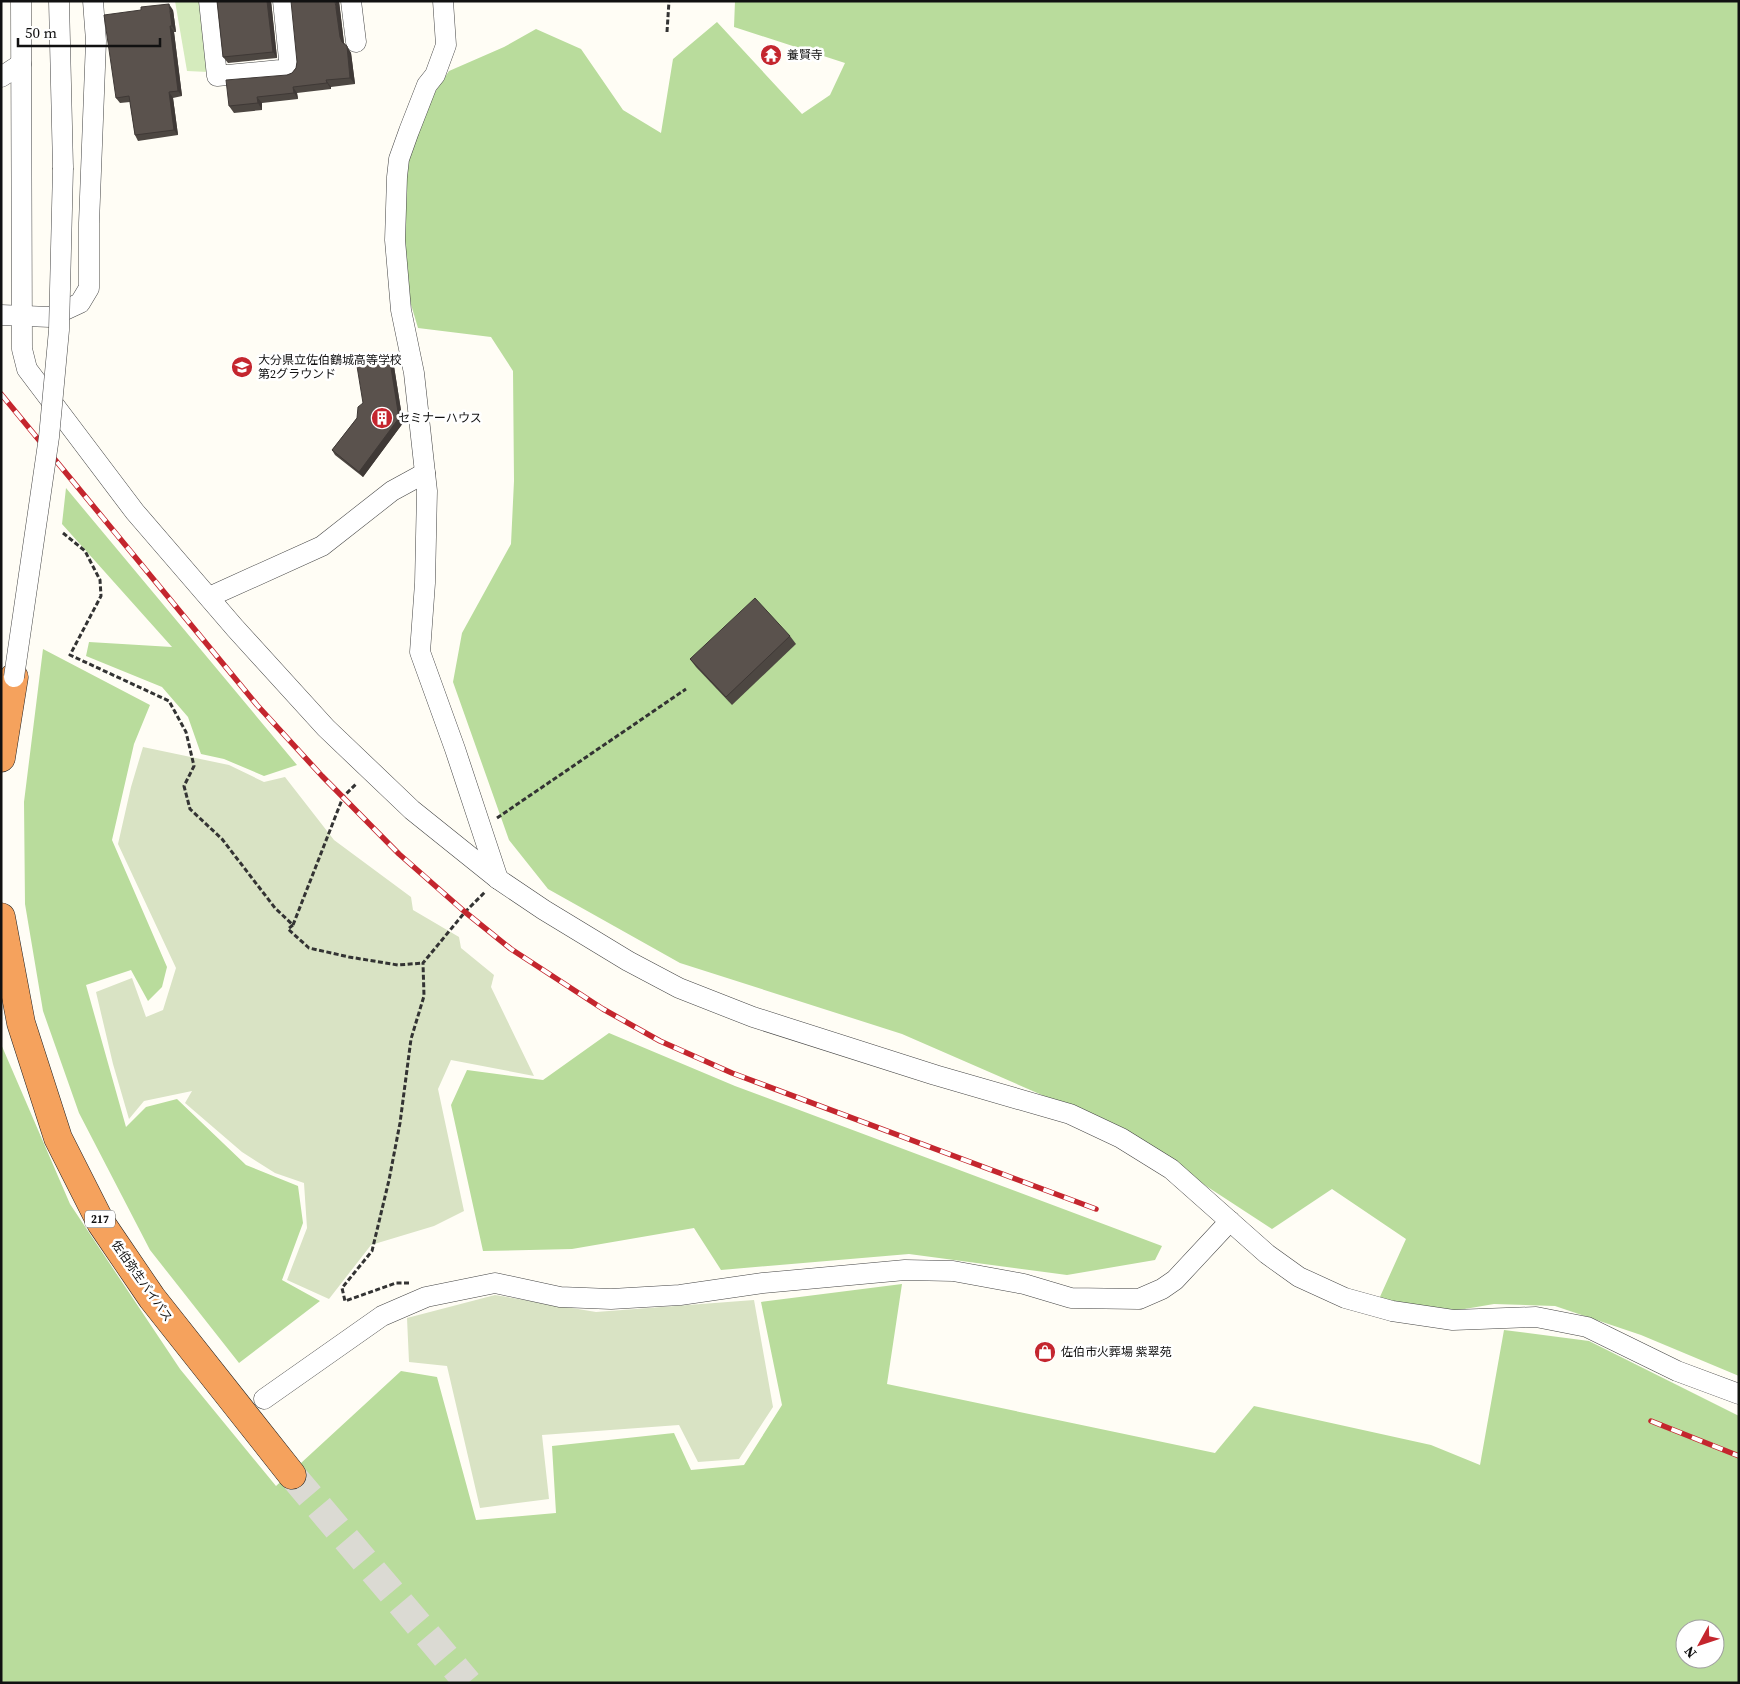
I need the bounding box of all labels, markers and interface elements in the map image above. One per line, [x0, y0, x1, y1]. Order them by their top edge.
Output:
scale bar [18, 15, 160, 47]
text: 50 m [25, 22, 57, 43]
temple icon: 養賢寺 [759, 43, 783, 67]
place label: 養賢寺 [787, 47, 823, 63]
place label: 大分県立佐伯鶴城高等学校 第2グラウンド [258, 352, 402, 382]
school or university icon: 大分県立佐伯鶴城高等学校 第2グラウンド [230, 355, 254, 379]
building icon: セミナーハウス [370, 406, 394, 430]
place label: セミナーハウス [398, 410, 482, 426]
road number: 217 [85, 1210, 115, 1228]
street label: 佐伯弥生バイパス [108, 1237, 176, 1325]
shop icon: 佐伯市火葬場 紫翠苑 [1033, 1340, 1057, 1364]
place label: 佐伯市火葬場 紫翠苑 [1061, 1344, 1172, 1360]
north arrow [1675, 1619, 1725, 1669]
text: N [1679, 1642, 1701, 1663]

